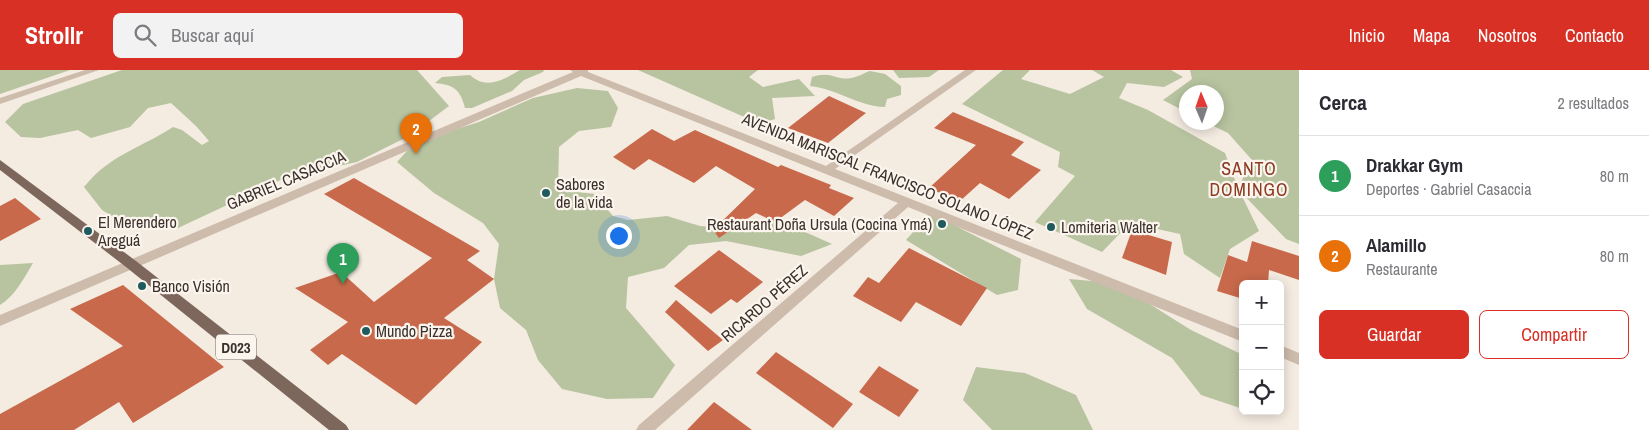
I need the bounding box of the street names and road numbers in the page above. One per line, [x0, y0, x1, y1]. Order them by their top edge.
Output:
street label: AVENIDA MARISCAL FRANCISCO SOLANO LÓPEZ [738, 107, 1037, 245]
street label: GABRIEL CASACCIA [223, 145, 349, 215]
street label: RICARDO PÉREZ [716, 259, 812, 347]
road number: D023 [216, 334, 256, 360]

